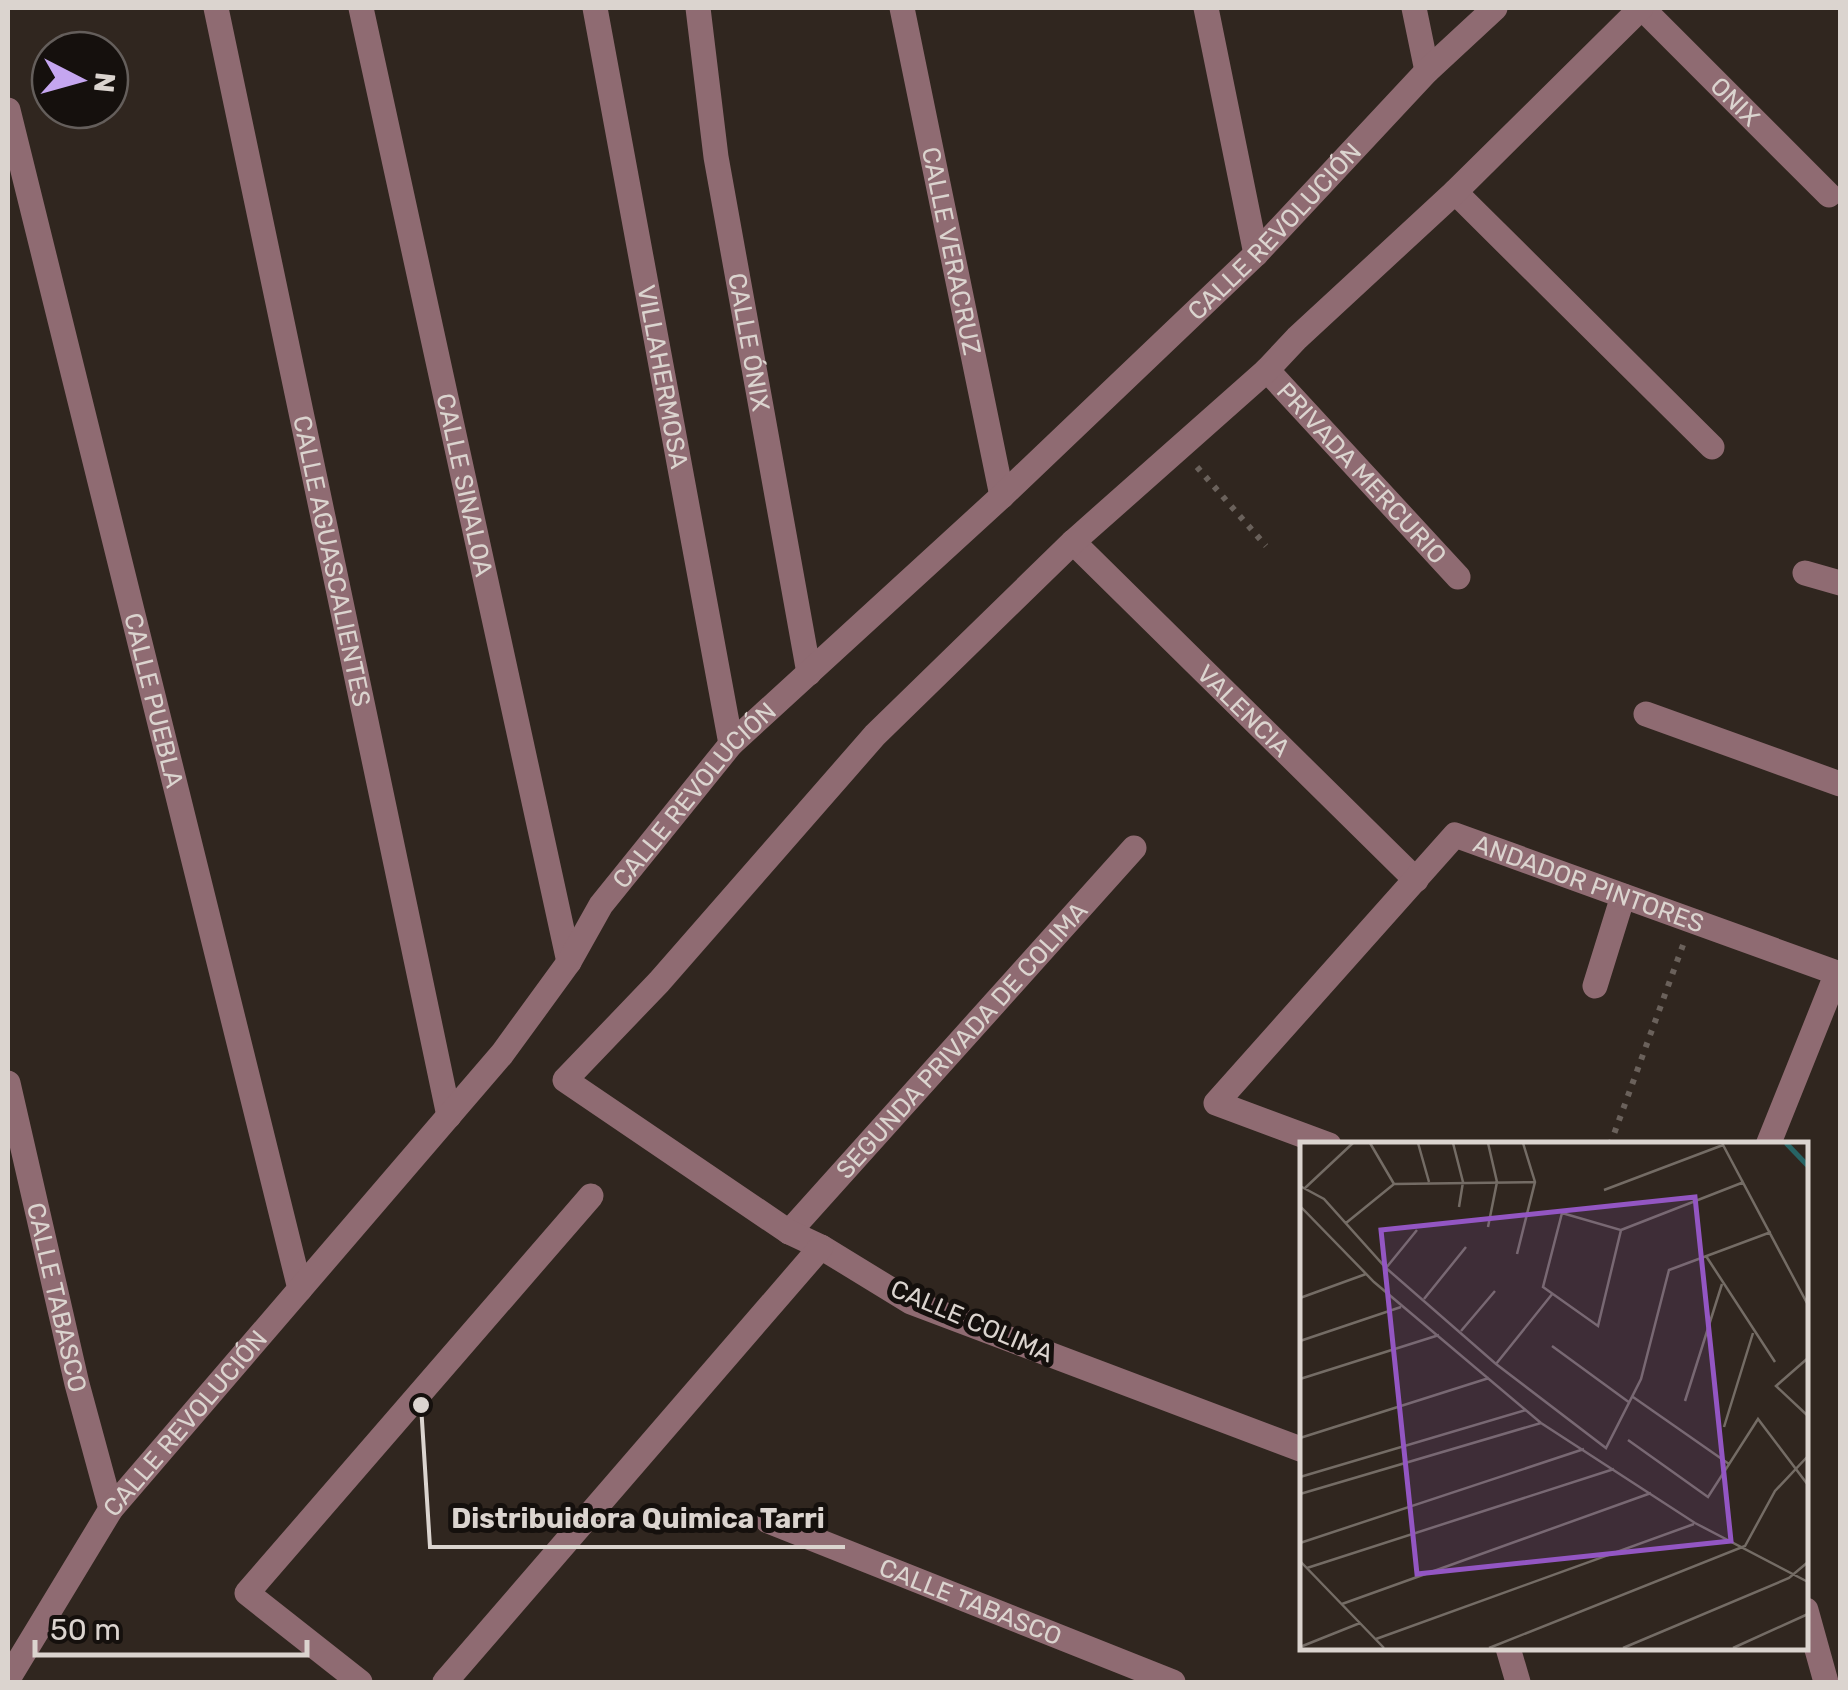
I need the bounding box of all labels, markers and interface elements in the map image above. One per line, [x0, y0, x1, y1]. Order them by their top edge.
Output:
north arrow [30, 30, 130, 130]
text: N [87, 71, 122, 94]
street label: ONIX [1705, 71, 1766, 132]
street label: CALLE REVOLUCIÓN [1182, 137, 1367, 326]
street label: CALLE VERACRUZ [916, 144, 987, 358]
street label: CALLE ÓNIX [723, 271, 776, 413]
street label: VILLAHERMOSA [632, 282, 694, 471]
street label: PRIVADA MERCURIO [1271, 376, 1453, 569]
street label: CALLE SINALOA [431, 391, 499, 579]
street label: CALLE AGUASCALIENTES [288, 413, 377, 709]
street label: CALLE PUEBLA [119, 610, 190, 791]
street label: VALENCIA [1191, 658, 1297, 763]
street label: CALLE REVOLUCIÓN [606, 696, 781, 894]
street label: ANDADOR PINTORES [1470, 828, 1708, 938]
street label: SEGUNDA PRIVADA DE COLIMA [830, 896, 1093, 1184]
inset map [1300, 1142, 1808, 1650]
street label: CALLE TABASCO [21, 1200, 93, 1395]
street label: CALLE COLIMA [886, 1274, 1058, 1368]
street label: CALLE REVOLUCIÓN [97, 1324, 273, 1522]
callout: Distribuidora Quimica Tarri [430, 1489, 845, 1547]
text: Distribuidora Quimica Tarri [451, 1502, 825, 1535]
street label: CALLE TABASCO [875, 1552, 1066, 1651]
scale bar [35, 1595, 308, 1657]
text: 50 m [50, 1612, 121, 1648]

